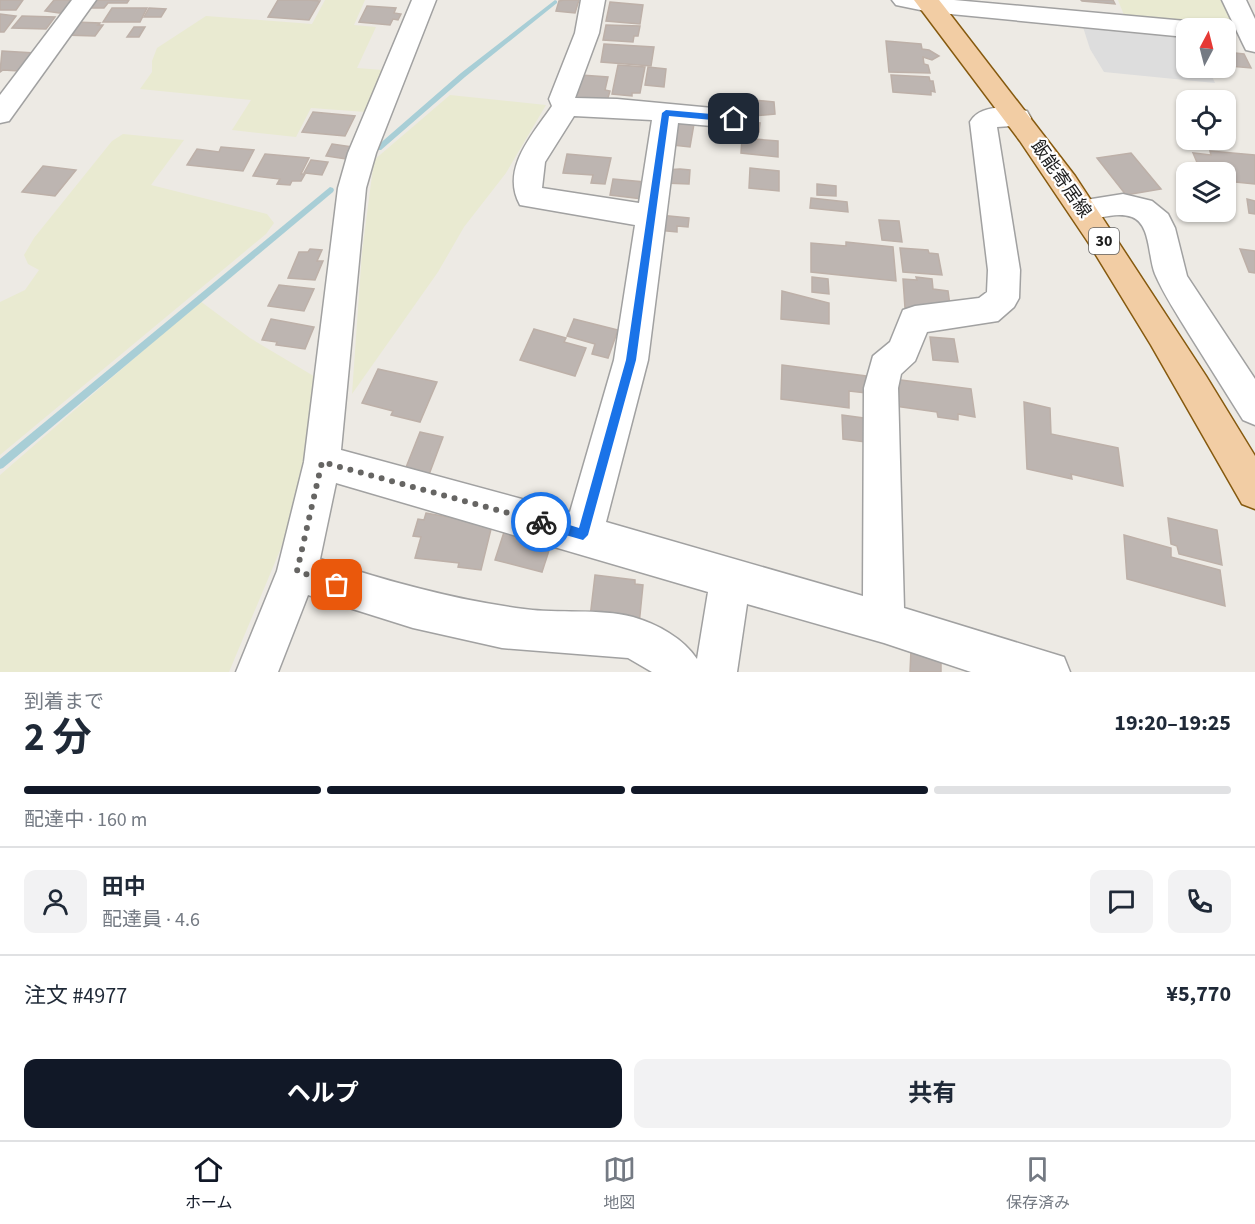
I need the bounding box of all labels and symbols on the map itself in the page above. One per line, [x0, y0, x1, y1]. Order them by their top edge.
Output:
north arrow [1176, 18, 1236, 78]
pin [708, 93, 759, 144]
street label: 飯能寄居線 [1025, 135, 1097, 223]
road number: 30 [1089, 228, 1119, 254]
courier [511, 492, 571, 552]
pin [311, 559, 362, 610]

